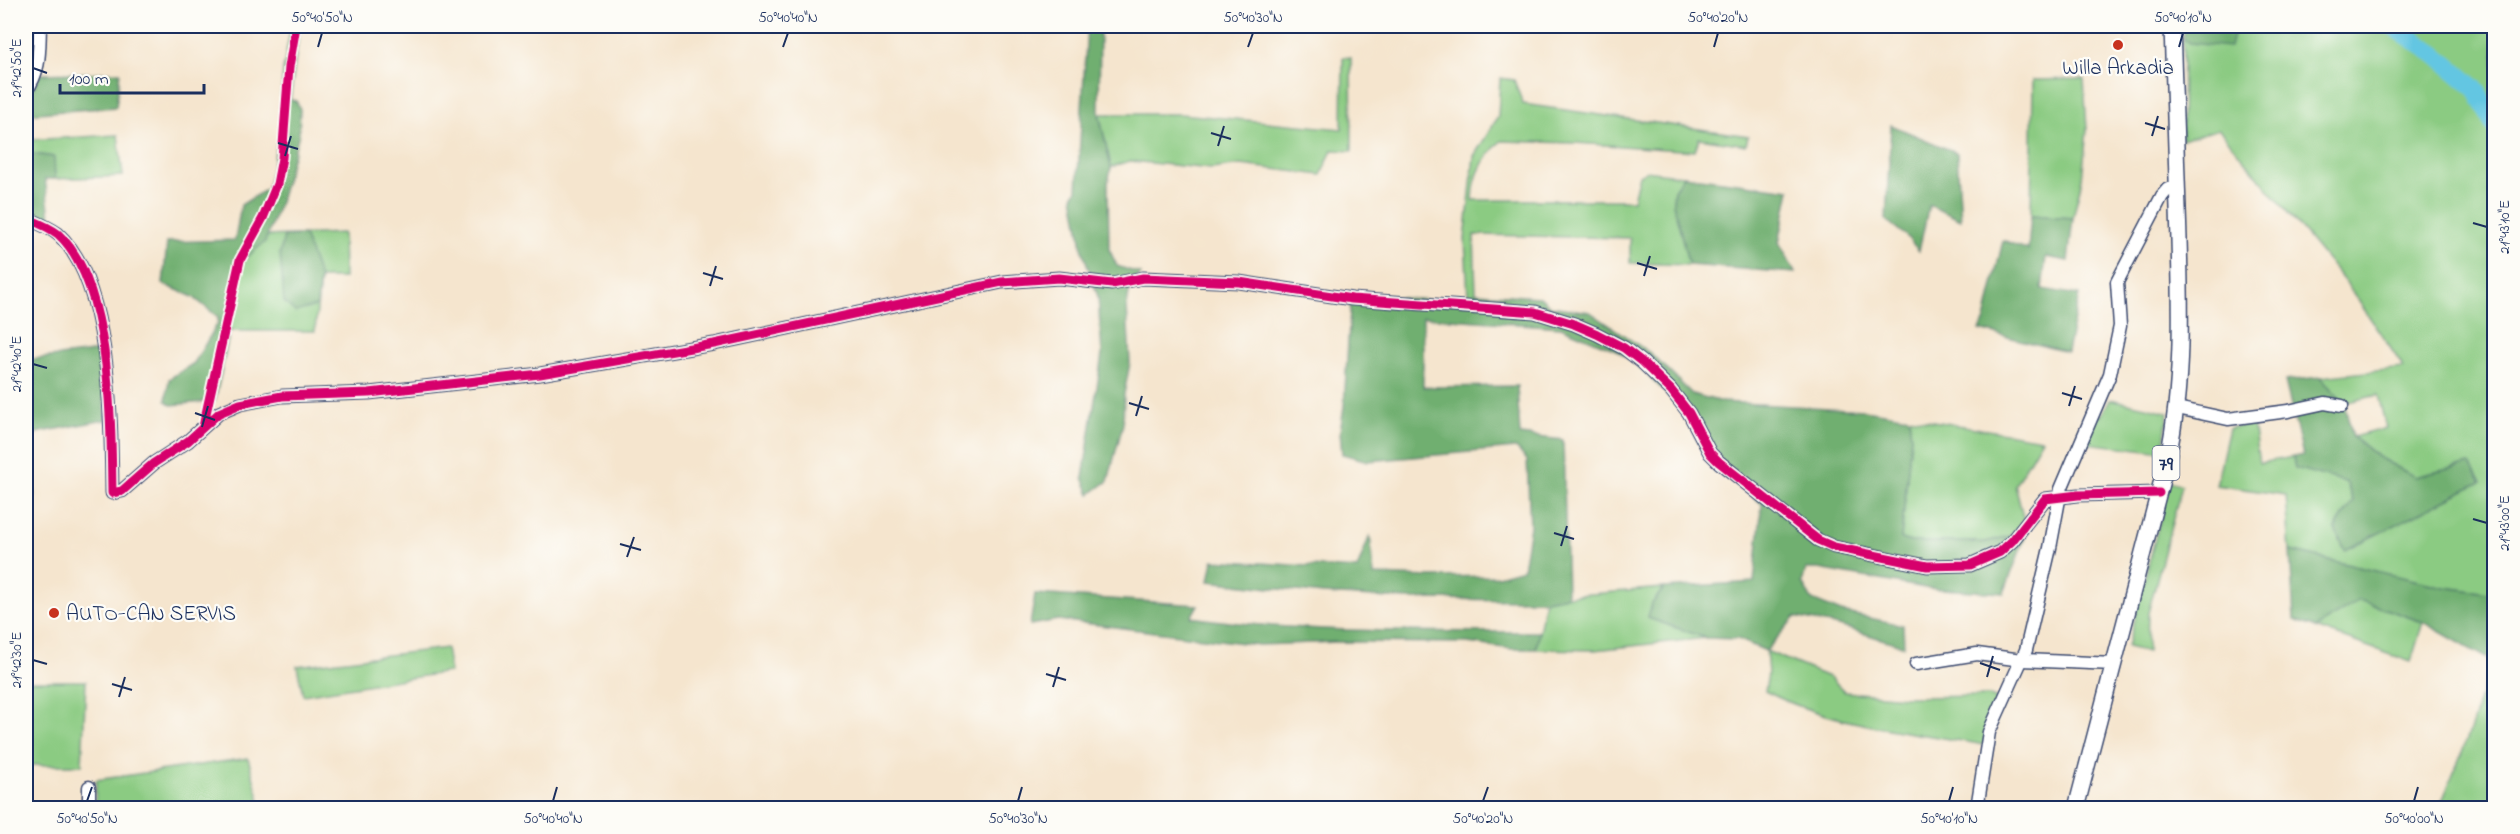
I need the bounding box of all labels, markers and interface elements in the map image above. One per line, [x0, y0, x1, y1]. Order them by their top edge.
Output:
text: 50°40'50"N [291, 7, 353, 29]
text: 50°40'40"N [758, 7, 818, 29]
text: 50°40'30"N [1223, 7, 1283, 29]
text: 50°40'20"N [1688, 7, 1748, 29]
text: 50°40'10"N [2154, 7, 2212, 29]
text: 21°42'50"E [6, 38, 28, 98]
marker: Willa Arkadia [2111, 38, 2125, 52]
place label: Willa Arkadia [2062, 54, 2174, 84]
scale bar [60, 57, 204, 95]
text: 100 m [69, 67, 109, 93]
text: 21°43'10"E [2494, 200, 2516, 254]
text: 21°42'40"E [6, 336, 28, 392]
road number: 79 [2152, 446, 2180, 480]
text: 21°43'00"E [2494, 495, 2516, 551]
place label: AUTO-CAN SERVIS [66, 600, 236, 630]
marker: AUTO-CAN SERVIS [47, 606, 61, 620]
text: 21°42'30"E [6, 632, 28, 688]
text: 50°40'50"N [56, 808, 118, 830]
text: 50°40'40"N [523, 808, 583, 830]
text: 50°40'30"N [988, 808, 1048, 830]
text: 50°40'20"N [1453, 808, 1513, 830]
text: 50°40'10"N [1920, 808, 1978, 830]
text: 50°40'00"N [2384, 808, 2444, 830]

